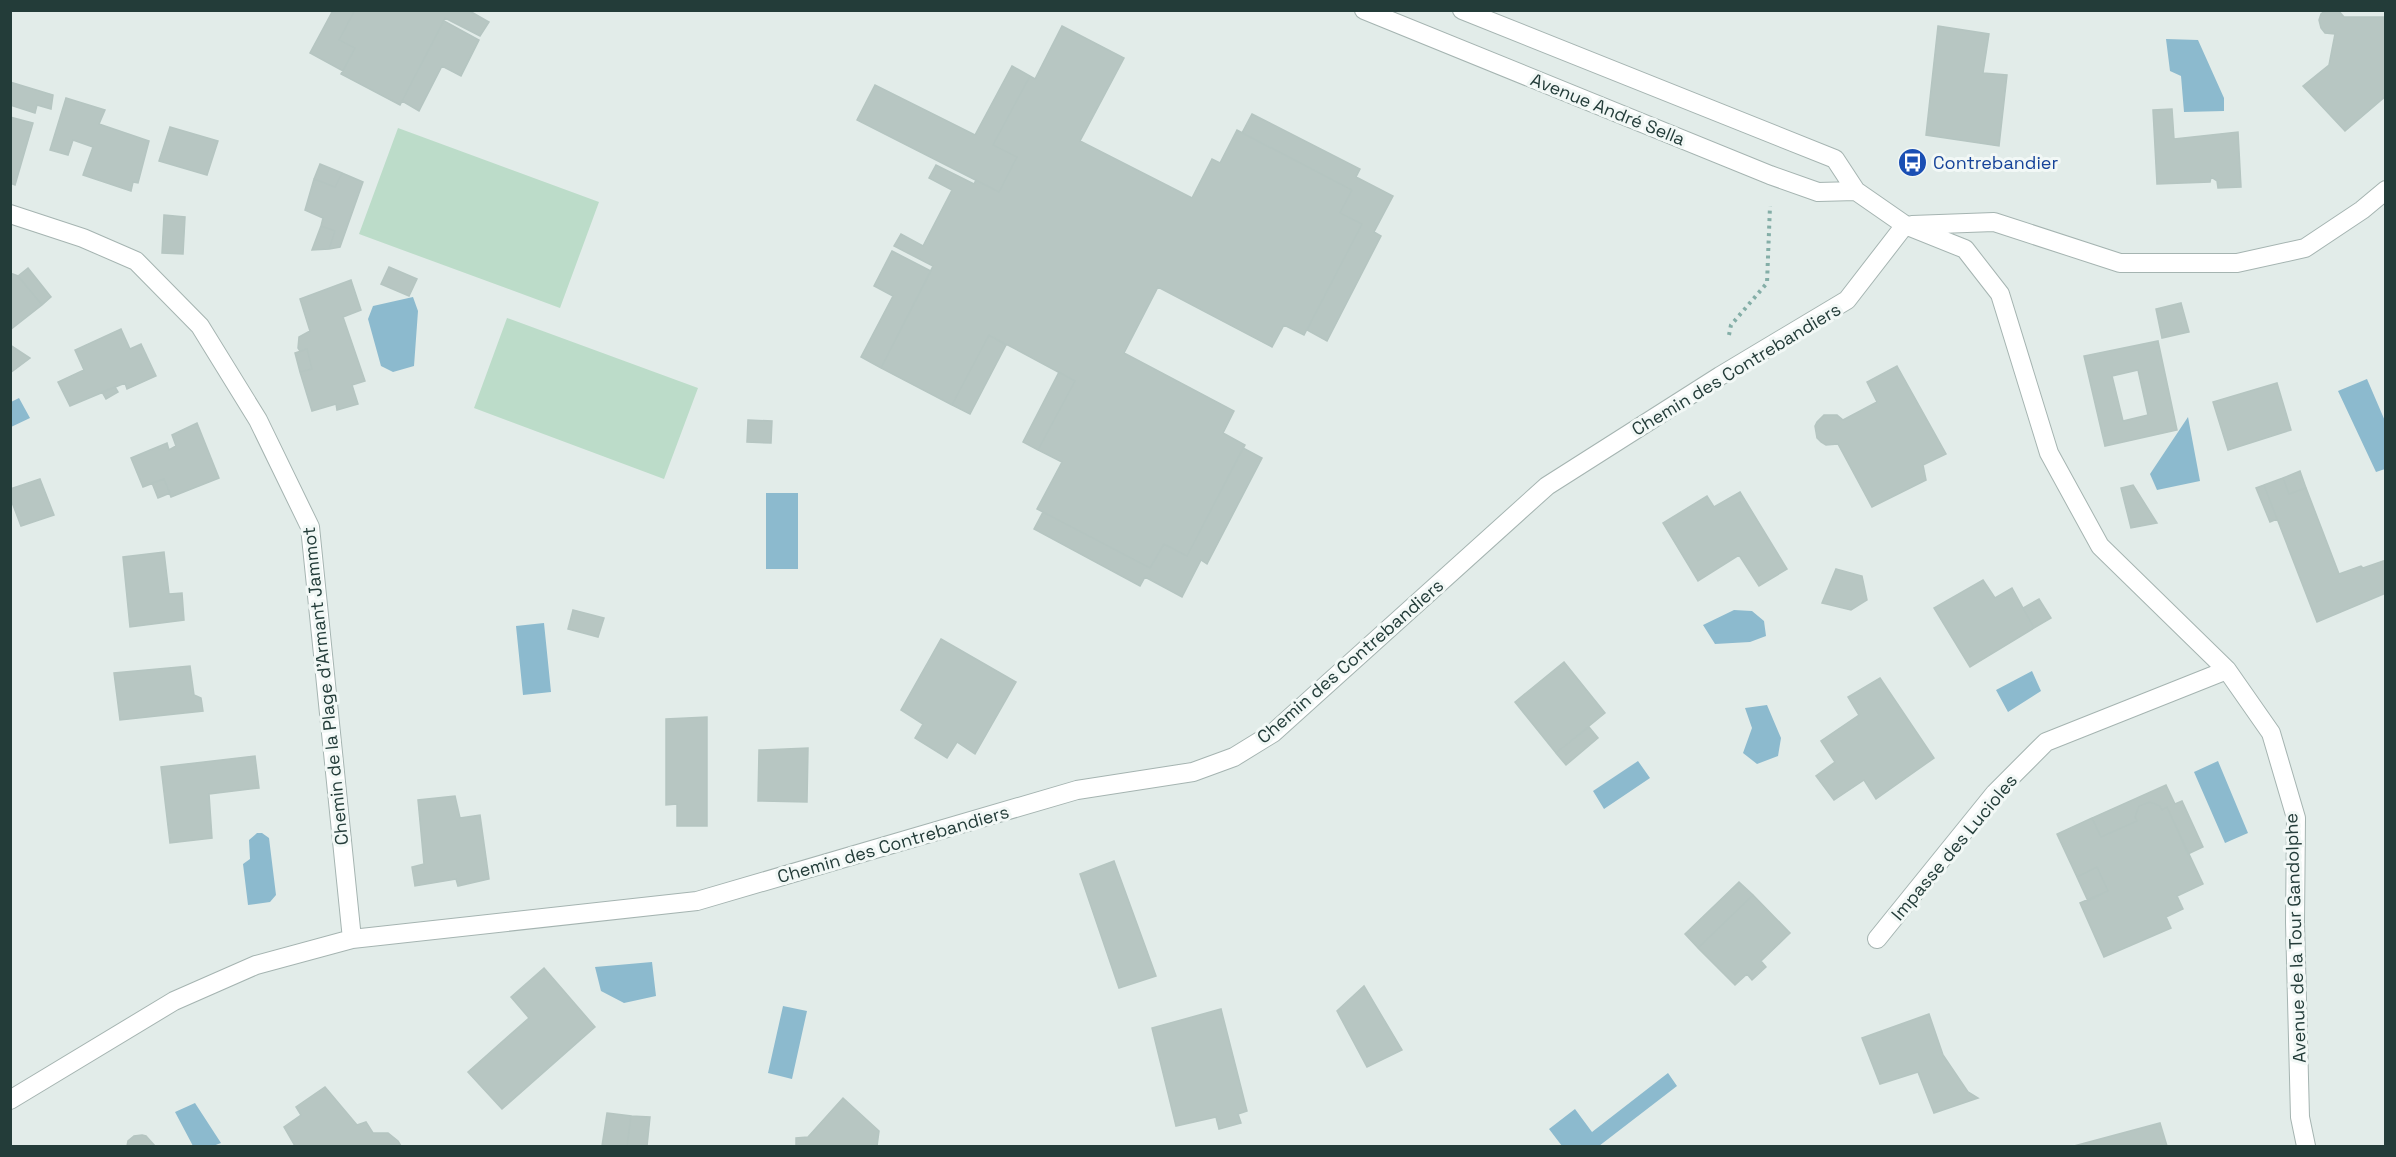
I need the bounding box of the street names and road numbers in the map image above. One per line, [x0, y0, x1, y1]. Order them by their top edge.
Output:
street label: Avenue André Sella [1527, 68, 1689, 150]
street label: Chemin des Contrebandiers [1627, 297, 1845, 441]
street label: Chemin de la Plage d'Armant Jammot [297, 526, 353, 846]
street label: Chemin des Contrebandiers [1252, 574, 1448, 748]
street label: Impasse des Lucioles [1886, 769, 2022, 925]
street label: Chemin des Contrebandiers [775, 800, 1011, 888]
street label: Avenue de la Tour Gandolphe [2279, 813, 2311, 1063]

